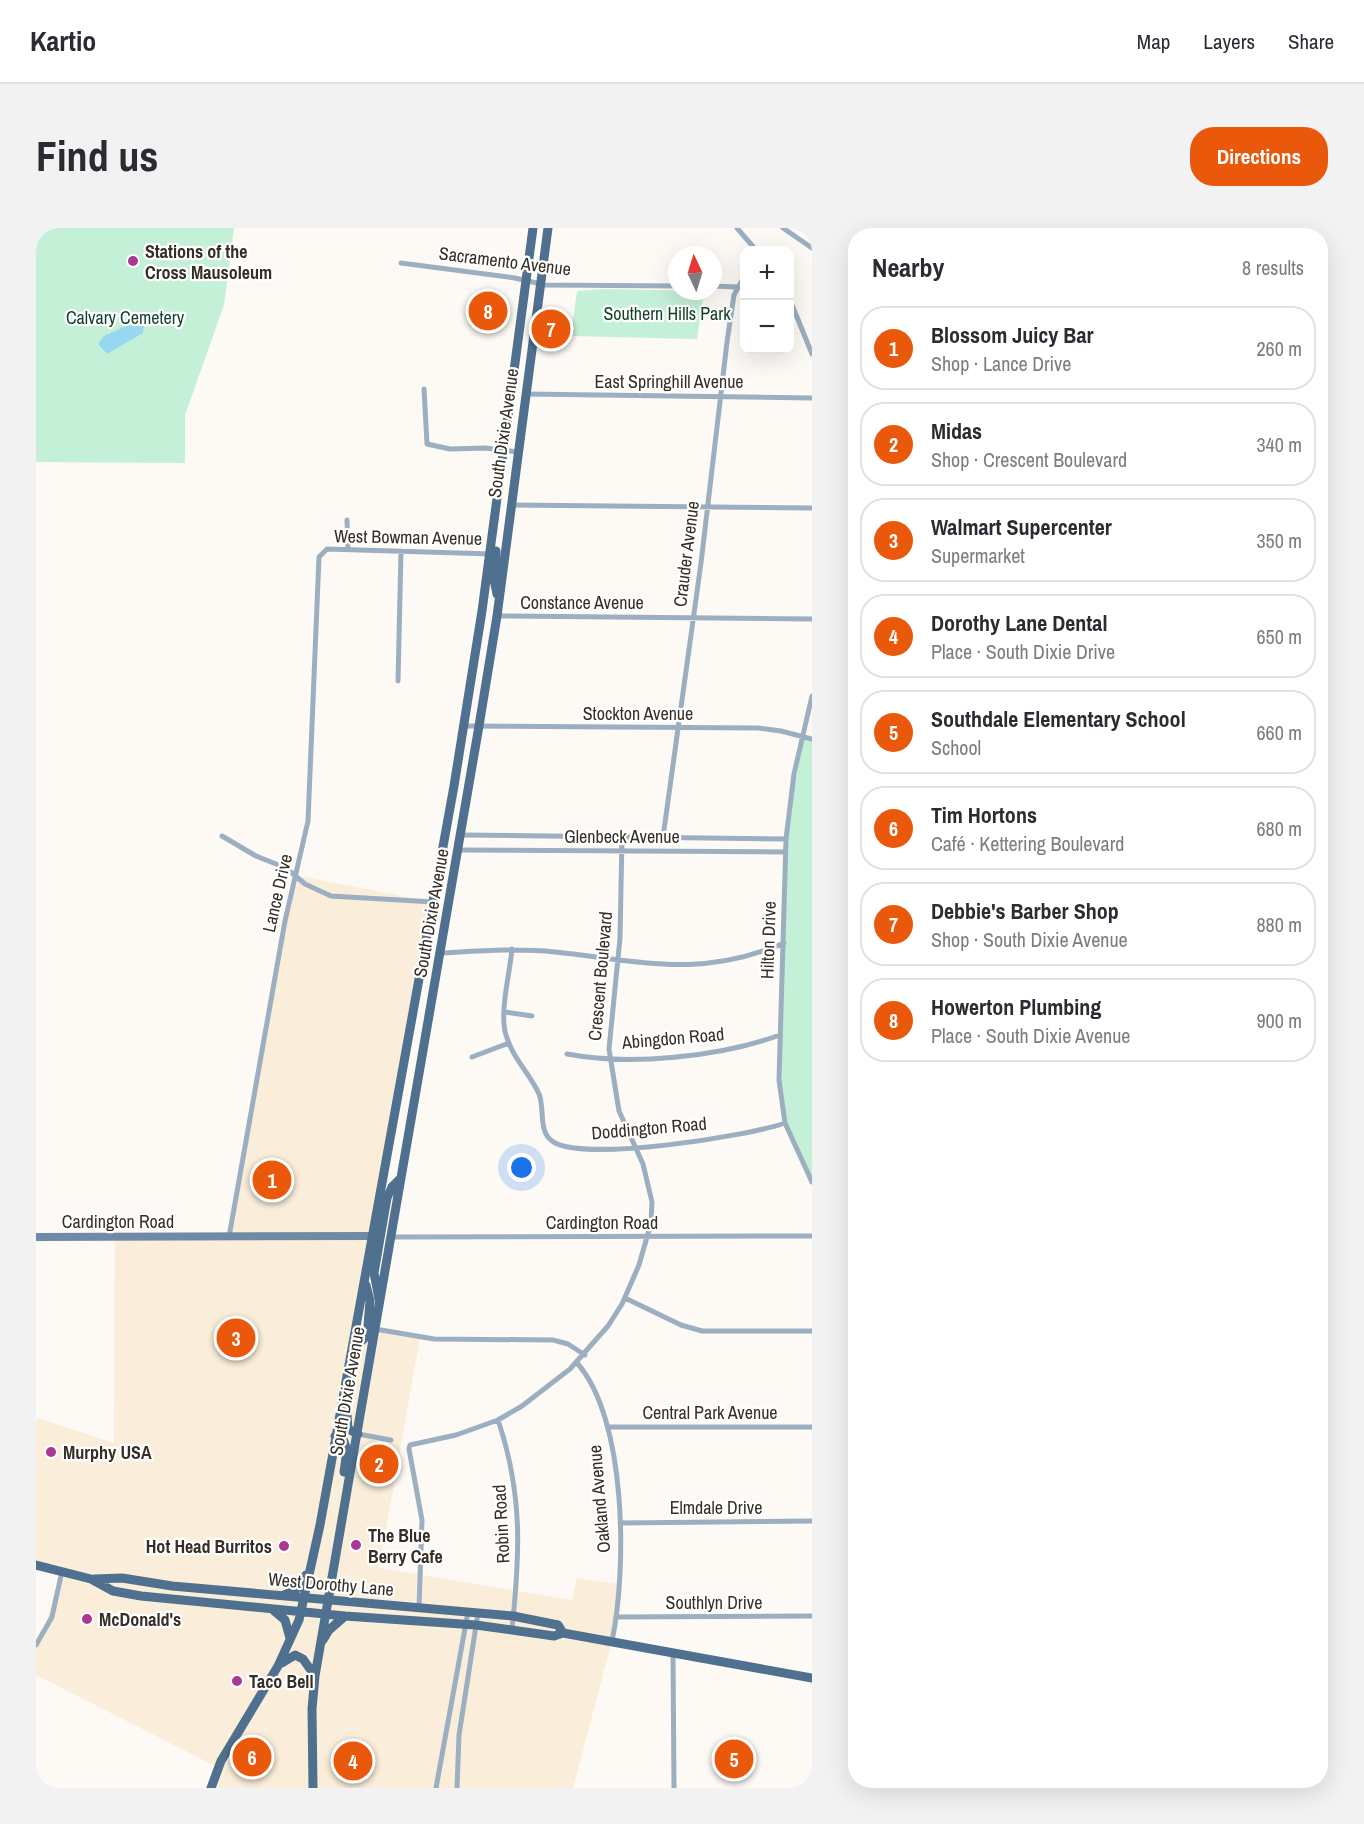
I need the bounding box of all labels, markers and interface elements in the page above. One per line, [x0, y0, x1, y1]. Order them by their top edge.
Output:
text: Kartio [30, 22, 96, 60]
text: Map [1137, 27, 1170, 56]
text: Layers [1203, 27, 1255, 56]
text: Share [1288, 27, 1334, 56]
button: Directions [1190, 127, 1328, 186]
text: Find us [36, 128, 158, 184]
place label: Stations of the Cross Mausoleum [145, 239, 272, 285]
street label: Sacramento Avenue [438, 241, 572, 281]
north arrow [668, 246, 722, 300]
map controls [740, 246, 794, 354]
button: + [740, 246, 794, 300]
text: Nearby [872, 250, 944, 285]
marker: Stations of the Cross Mausoleum [126, 254, 140, 268]
text: 8 results [1242, 254, 1304, 281]
pin: 8 [468, 288, 508, 334]
button: − [740, 300, 794, 354]
park label: Southern Hills Park [603, 301, 731, 326]
park label: Calvary Cemetery [66, 305, 185, 330]
pin: 7 [532, 306, 570, 352]
text: Blossom Juicy Bar [931, 320, 1093, 350]
text: 1 [889, 335, 898, 362]
text: 260 m [1256, 335, 1302, 362]
text: Shop · Lance Drive [931, 350, 1071, 377]
street label: South Dixie Avenue [482, 367, 524, 499]
street label: East Springhill Avenue [594, 369, 744, 394]
text: Midas [931, 416, 982, 446]
text: 2 [889, 431, 898, 458]
text: 340 m [1256, 431, 1302, 458]
text: Shop · Crescent Boulevard [931, 446, 1127, 473]
street label: Crauder Avenue [667, 500, 705, 608]
text: Walmart Supercenter [931, 512, 1112, 542]
street label: West Bowman Avenue [334, 523, 482, 551]
text: 3 [889, 527, 898, 554]
text: 350 m [1256, 527, 1302, 554]
text: Supermarket [931, 542, 1025, 569]
street label: Constance Avenue [520, 590, 644, 615]
text: Dorothy Lane Dental [931, 608, 1107, 638]
text: 4 [889, 623, 898, 650]
text: 650 m [1256, 623, 1302, 650]
text: Place · South Dixie Drive [931, 638, 1115, 665]
street label: Stockton Avenue [583, 701, 693, 726]
text: Southdale Elementary School [931, 704, 1186, 734]
text: 5 [889, 719, 898, 746]
text: 660 m [1256, 719, 1302, 746]
text: School [931, 734, 981, 761]
text: Tim Hortons [931, 800, 1037, 830]
text: 6 [889, 815, 898, 842]
text: 680 m [1256, 815, 1302, 842]
street label: Glenbeck Avenue [564, 824, 680, 849]
text: Café · Kettering Boulevard [931, 830, 1124, 857]
street label: South Dixie Avenue [407, 847, 455, 979]
street label: Lance Drive [256, 851, 298, 935]
text: Debbie's Barber Shop [931, 896, 1119, 926]
street label: Hilton Drive [754, 901, 782, 979]
street label: Crescent Boulevard [582, 910, 618, 1042]
text: 7 [889, 911, 898, 938]
text: 880 m [1256, 911, 1302, 938]
text: Shop · South Dixie Avenue [931, 926, 1128, 953]
text: Howerton Plumbing [931, 992, 1101, 1022]
text: 8 [889, 1007, 898, 1034]
text: 900 m [1256, 1007, 1302, 1034]
street label: Abingdon Road [620, 1021, 725, 1055]
text: Place · South Dixie Avenue [931, 1022, 1130, 1049]
street label: Doddington Road [590, 1111, 708, 1145]
your location [507, 1153, 536, 1182]
pin: 1 [252, 1158, 292, 1202]
street label: Cardington Road [62, 1209, 174, 1234]
street label: Cardington Road [546, 1210, 658, 1235]
pin: 3 [216, 1316, 256, 1360]
street label: South Dixie Avenue [323, 1325, 371, 1457]
street label: Central Park Avenue [642, 1400, 778, 1425]
place label: Murphy USA [63, 1440, 152, 1465]
pin: 2 [360, 1442, 398, 1486]
street label: Oakland Avenue [582, 1444, 616, 1554]
marker: Murphy USA [44, 1445, 58, 1459]
street label: Robin Road [486, 1484, 516, 1564]
street label: Elmdale Drive [670, 1495, 762, 1520]
place label: The Blue Berry Cafe [368, 1523, 443, 1569]
place label: Hot Head Burritos [146, 1534, 272, 1559]
marker: The Blue Berry Cafe [349, 1538, 363, 1552]
marker: Hot Head Burritos [277, 1539, 291, 1553]
street label: West Dorothy Lane [267, 1566, 395, 1602]
street label: Southlyn Drive [666, 1590, 762, 1615]
place label: McDonald's [99, 1607, 181, 1632]
marker: McDonald's [80, 1612, 94, 1626]
place label: Taco Bell [249, 1669, 314, 1694]
marker: Taco Bell [230, 1674, 244, 1688]
pin: 6 [232, 1734, 272, 1780]
pin: 5 [714, 1736, 754, 1781]
pin: 4 [334, 1738, 372, 1784]

